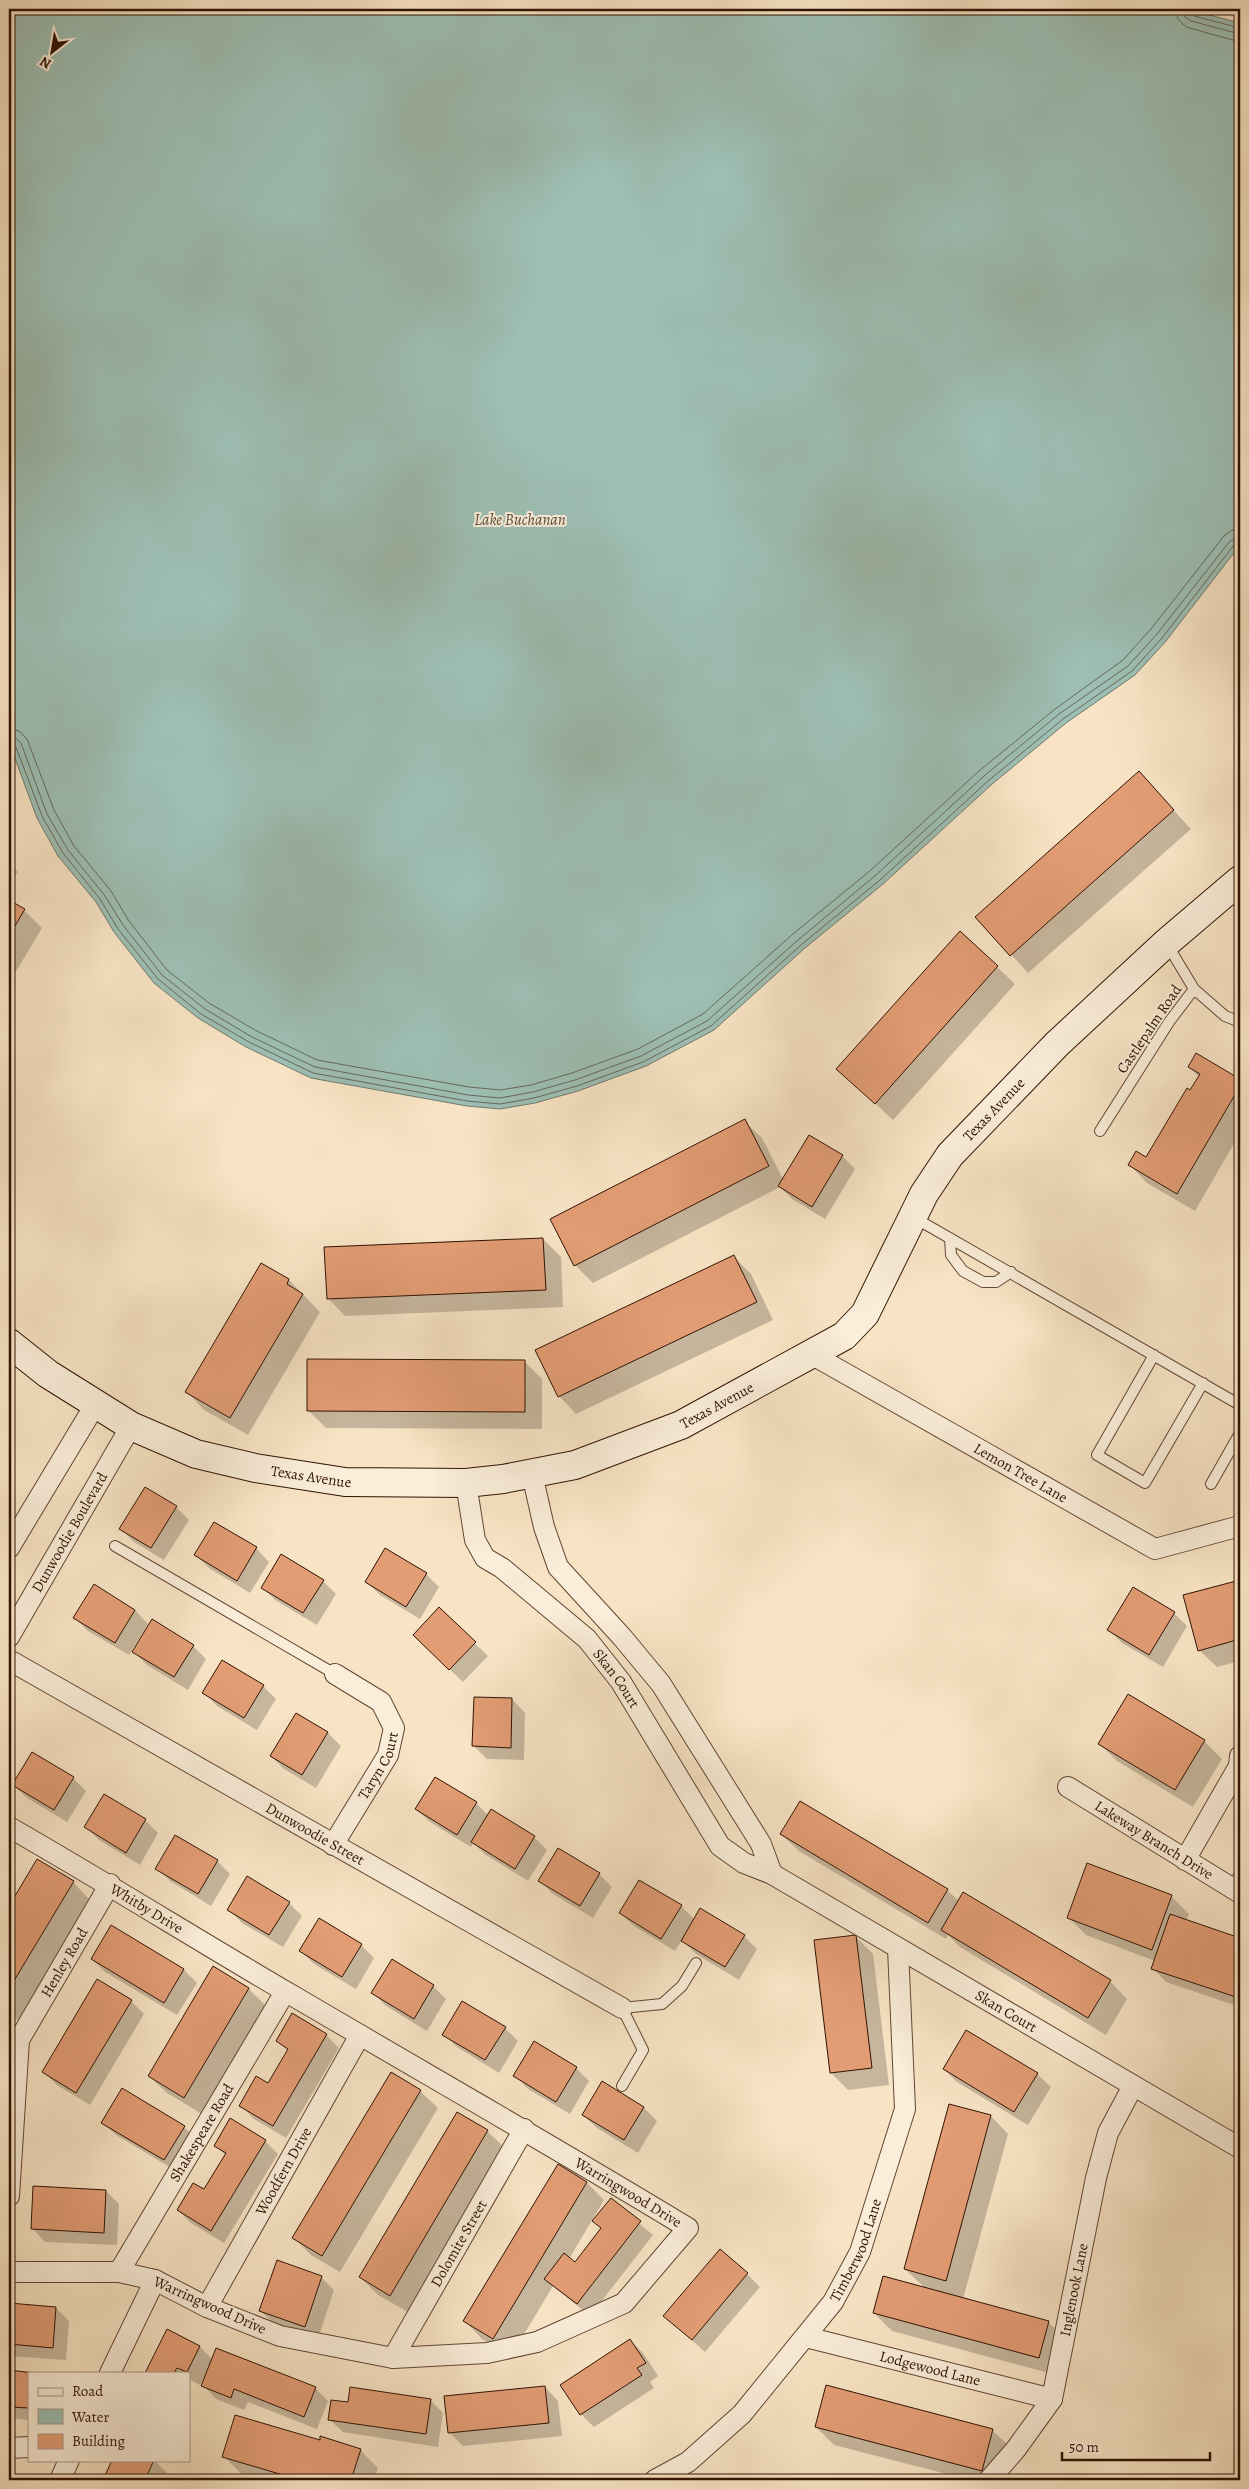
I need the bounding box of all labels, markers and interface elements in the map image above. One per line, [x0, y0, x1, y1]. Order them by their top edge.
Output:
north arrow [28, 28, 78, 78]
text: N [36, 52, 55, 73]
water label: Lake Buchanan [474, 509, 566, 531]
street label: Castlepalm Road [1112, 980, 1187, 1077]
street label: Texas Avenue [958, 1073, 1029, 1146]
street label: Texas Avenue [676, 1377, 758, 1434]
street label: Lemon Tree Lane [970, 1438, 1071, 1508]
street label: Texas Avenue [269, 1461, 352, 1492]
street label: Dunwoodie Boulevard [27, 1468, 113, 1596]
street label: Skan Court [588, 1645, 644, 1712]
street label: Taryn Court [353, 1730, 403, 1803]
street label: Lakeway Branch Drive [1091, 1796, 1217, 1884]
street label: Dunwoodie Street [262, 1798, 368, 1870]
street label: Whitby Drive [106, 1878, 187, 1938]
street label: Henley Road [36, 1923, 93, 2001]
street label: Skan Court [972, 1985, 1041, 2037]
street label: Shakespeare Road [165, 2079, 239, 2185]
street label: Woodfern Drive [250, 2123, 316, 2220]
street label: Warringwood Drive [570, 2152, 686, 2232]
street label: Dolomite Street [426, 2196, 491, 2291]
street label: Timberwood Lane [825, 2196, 886, 2305]
street label: Inglenook Lane [1055, 2241, 1093, 2338]
street label: Warringwood Drive [150, 2271, 270, 2339]
street label: Lodgewood Lane [878, 2346, 983, 2391]
legend [28, 2372, 190, 2462]
text: Road [72, 2381, 104, 2401]
text: Water [71, 2407, 109, 2427]
scale bar [1062, 2429, 1209, 2461]
text: Building [72, 2431, 125, 2451]
text: 50 m [1069, 2437, 1099, 2457]

